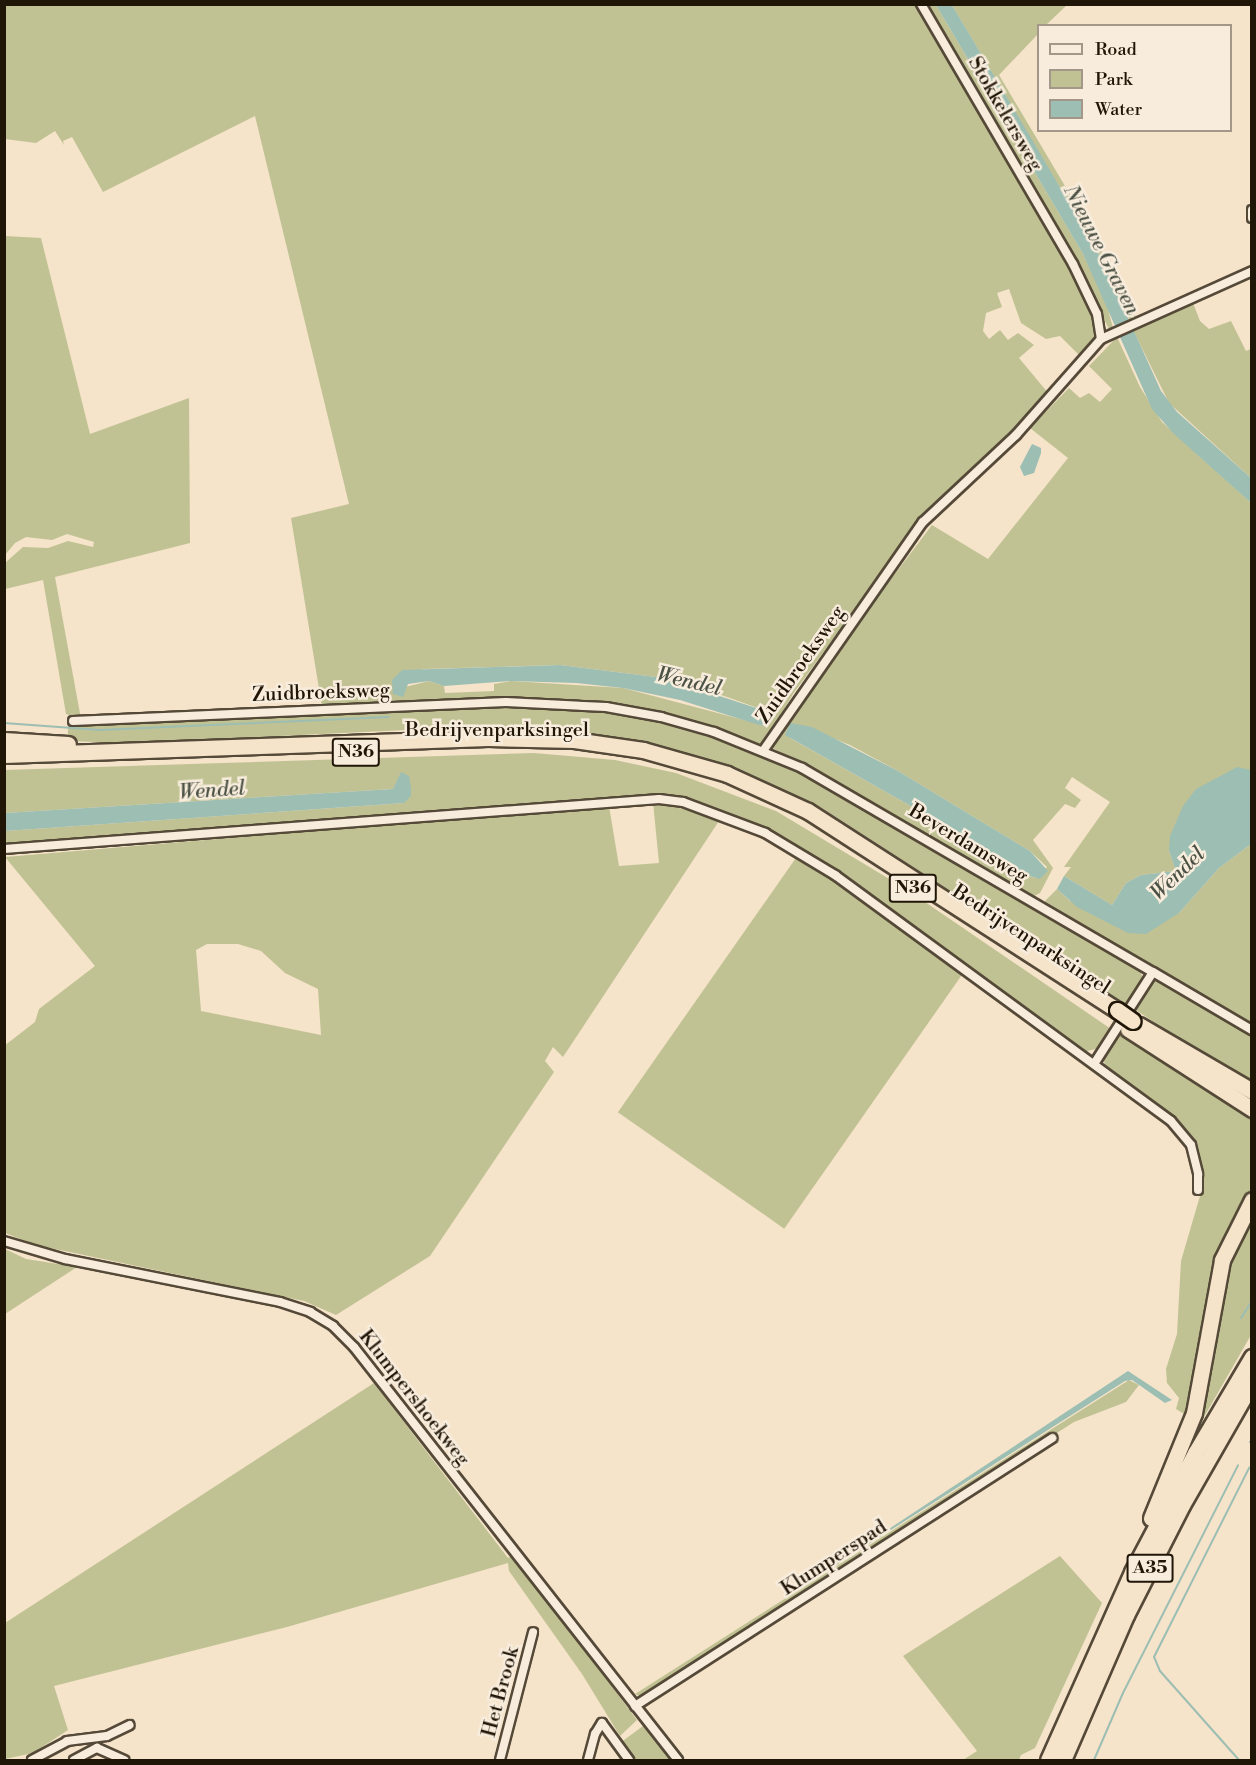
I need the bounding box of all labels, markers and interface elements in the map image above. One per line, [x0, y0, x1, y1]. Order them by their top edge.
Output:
legend [1037, 24, 1232, 132]
text: Road [1095, 38, 1137, 61]
street label: Stokkelersweg [963, 52, 1047, 176]
text: Park [1095, 68, 1132, 91]
text: Water [1095, 98, 1142, 121]
water label: Nieuwe Graven [1057, 181, 1145, 319]
street label: Zuidbroeksweg [752, 602, 850, 728]
water label: Wendel [654, 662, 724, 702]
street label: Zuidbroeksweg [252, 679, 390, 707]
street label: Bedrijvenparksingel [405, 718, 589, 742]
road number: N36 [330, 737, 382, 767]
water label: Wendel [178, 776, 246, 806]
street label: Beverdamsweg [904, 799, 1032, 889]
water label: Wendel [1145, 842, 1211, 906]
road number: N36 [888, 873, 938, 903]
street label: Bedrijvenparksingel [947, 880, 1115, 1000]
street label: Klumpershoekweg [353, 1325, 475, 1471]
street label: Klumperspad [777, 1515, 891, 1601]
road number: A35 [1126, 1553, 1174, 1583]
street label: Het Brook [477, 1644, 525, 1740]

